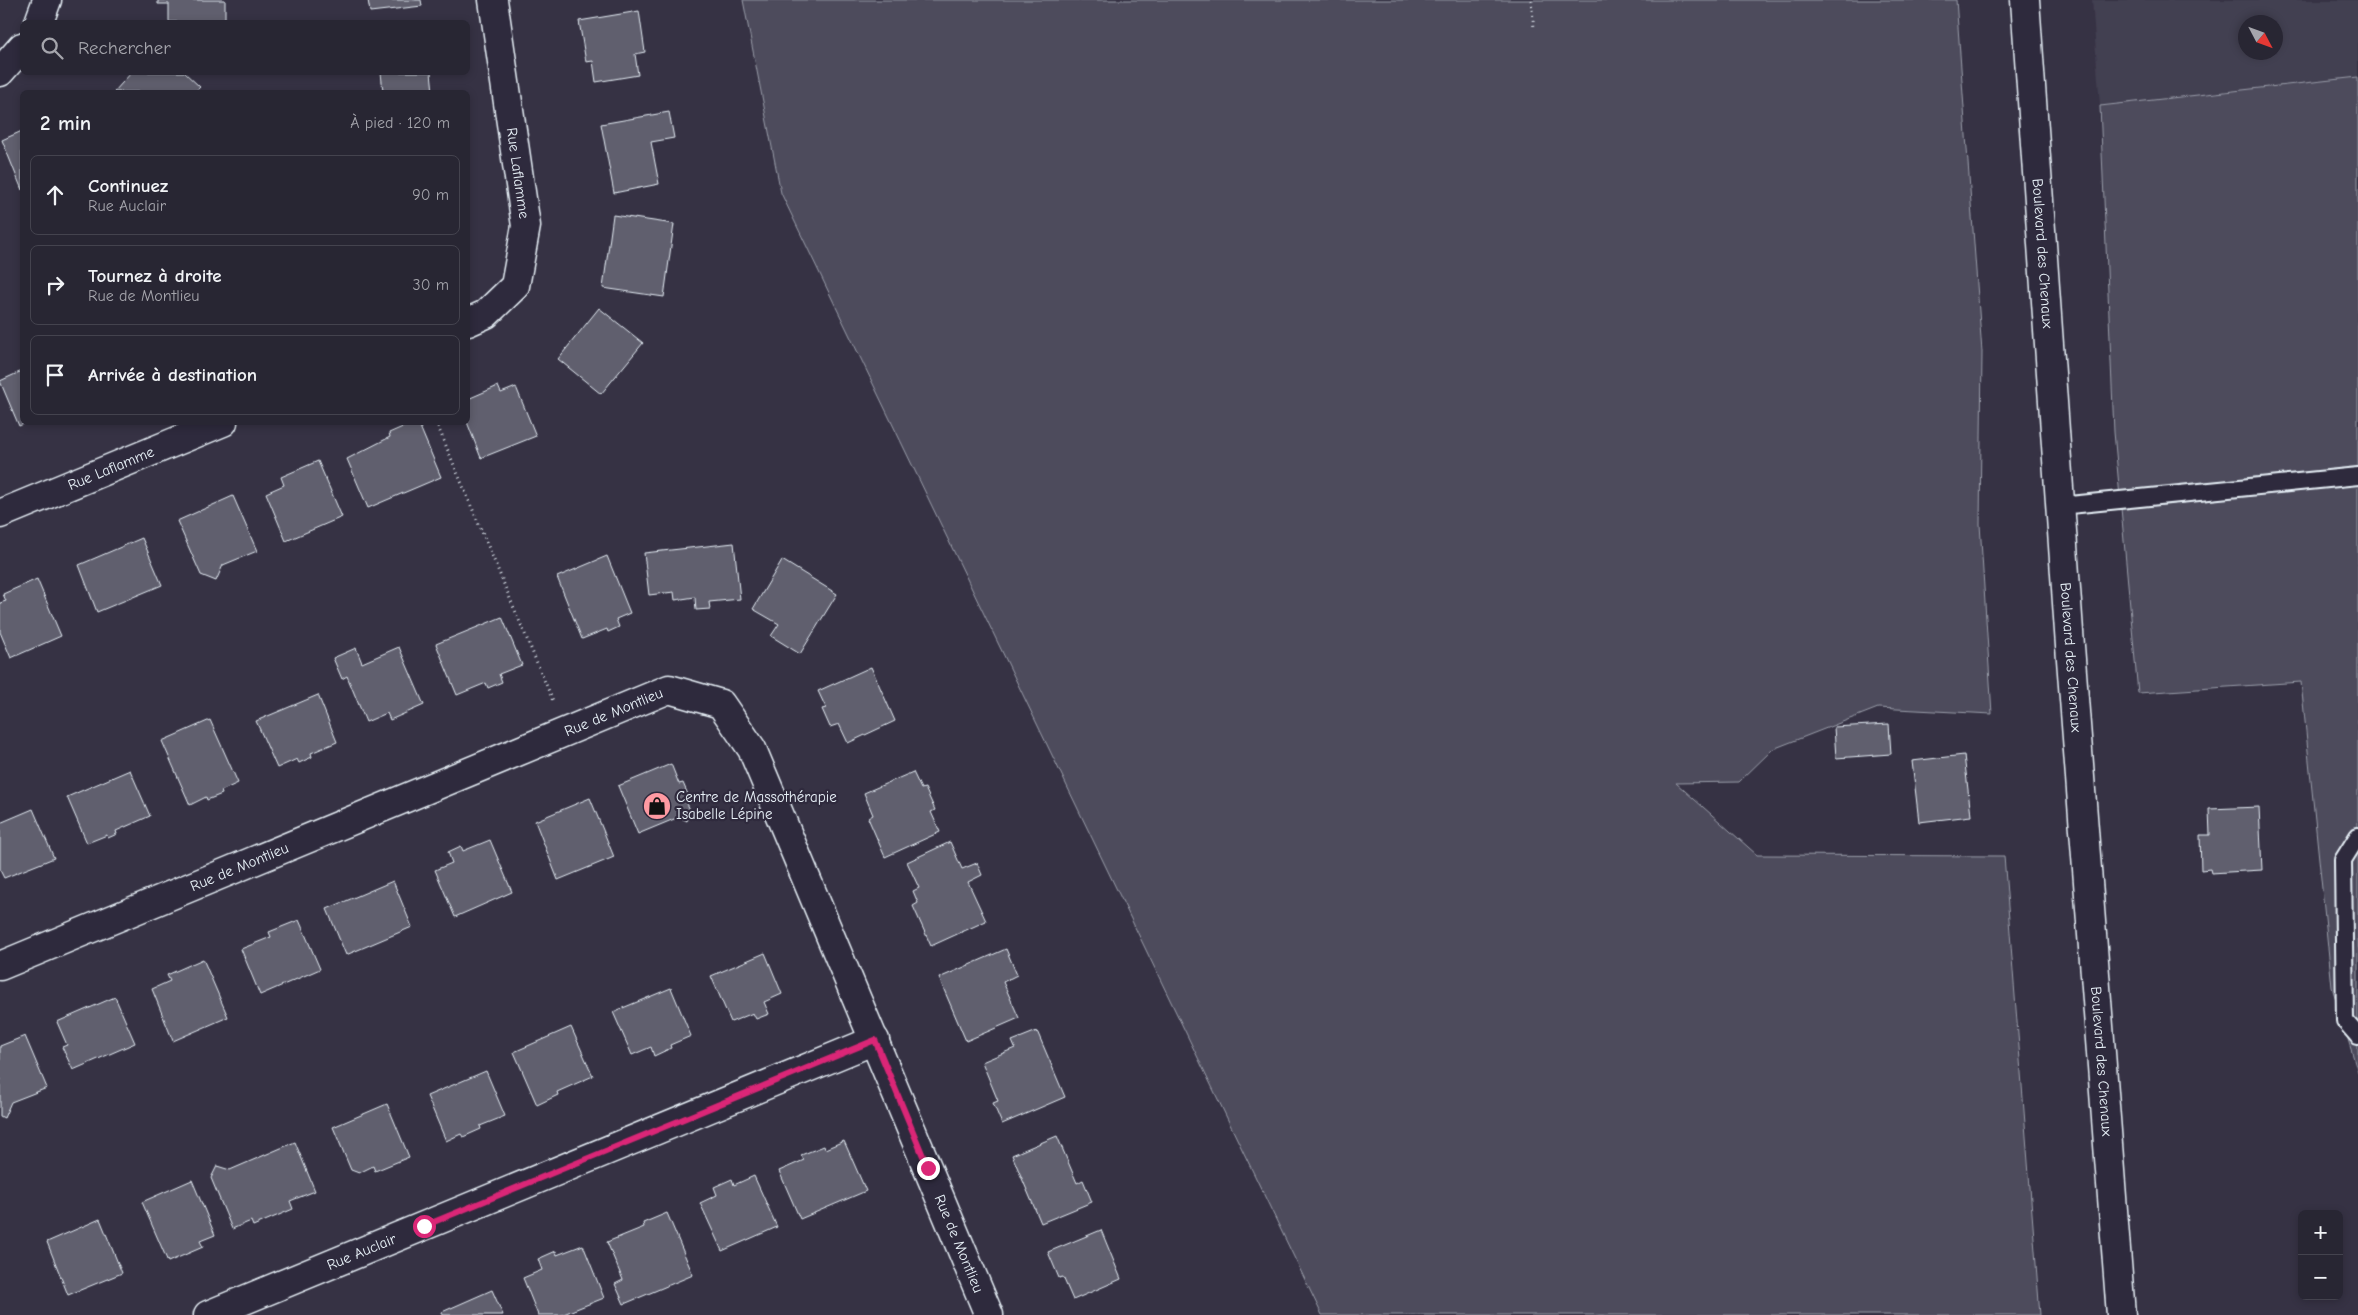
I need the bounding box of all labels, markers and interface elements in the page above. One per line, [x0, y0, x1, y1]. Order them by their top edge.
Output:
north arrow [2238, 15, 2283, 60]
search box [20, 20, 470, 75]
icon: search [38, 34, 66, 62]
text: Rechercher [78, 37, 171, 59]
text: 2 min [40, 111, 91, 135]
text: À pied · 120 m [350, 114, 450, 132]
street label: Rue Laflamme [503, 126, 533, 220]
text: Continuez [88, 175, 168, 197]
street label: Boulevard des Chenaux [2028, 178, 2057, 330]
icon: ahead [41, 181, 69, 209]
text: 90 m [412, 186, 449, 204]
text: Rue Auclair [88, 197, 166, 215]
text: Tournez à droite [88, 265, 222, 287]
icon: right [41, 271, 69, 299]
text: 30 m [413, 276, 449, 294]
text: Rue de Montlieu [88, 287, 200, 305]
icon: arrive [41, 361, 69, 389]
text: Arrivée à destination [88, 364, 257, 386]
street label: Rue Laflamme [65, 442, 157, 494]
street label: Boulevard des Chenaux [2057, 582, 2086, 734]
street label: Rue de Montlieu [562, 684, 665, 740]
place label: Centre de Massothérapie Isabelle Lépine [676, 788, 837, 823]
shop icon: Centre de Massothérapie Isabelle Lépine [642, 791, 672, 821]
street label: Rue de Montlieu [188, 839, 291, 895]
street label: Boulevard des Chenaux [2087, 986, 2116, 1138]
route end [917, 1157, 940, 1180]
street label: Rue de Montlieu [931, 1192, 988, 1295]
map controls [2298, 1210, 2343, 1300]
button: + [2298, 1210, 2343, 1255]
route start [413, 1215, 436, 1238]
street label: Rue Auclair [324, 1229, 399, 1274]
button: − [2298, 1255, 2343, 1300]

